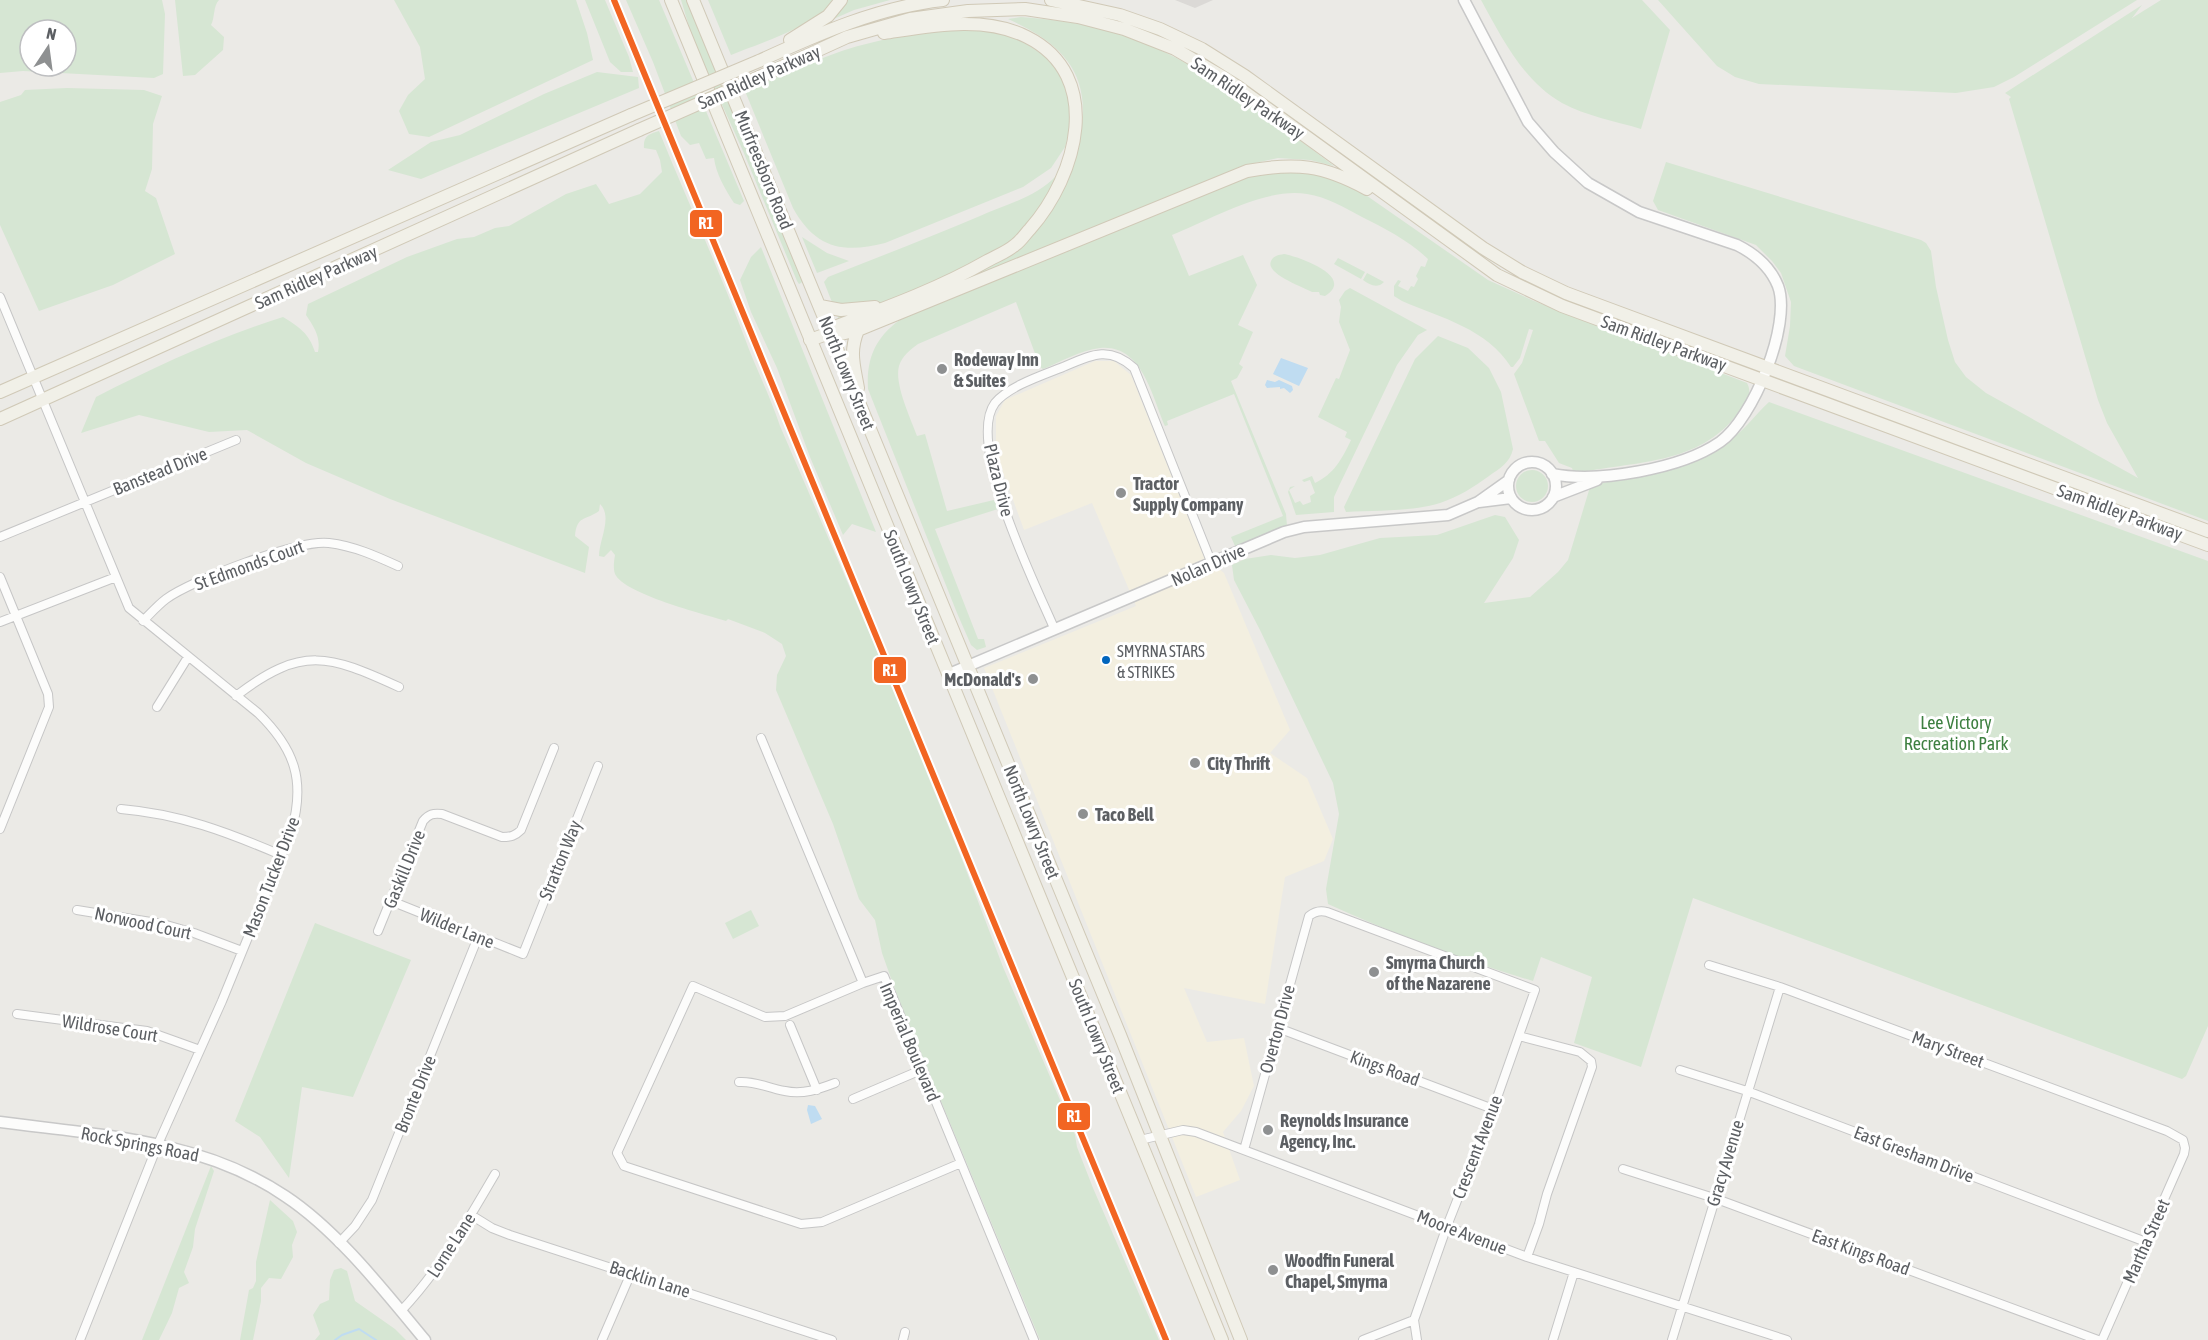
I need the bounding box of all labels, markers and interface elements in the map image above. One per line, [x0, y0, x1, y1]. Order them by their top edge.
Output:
north arrow [18, 18, 78, 78]
text: N [45, 24, 58, 43]
street label: Sam Ridley Parkway [694, 41, 824, 113]
street label: Sam Ridley Parkway [1187, 52, 1309, 144]
street label: Murfreesboro Road [731, 107, 797, 233]
line badge: R1 [689, 209, 723, 238]
text: R1 [698, 214, 714, 232]
street label: Sam Ridley Parkway [251, 241, 381, 313]
street label: Sam Ridley Parkway [1598, 311, 1730, 375]
street label: North Lowry Street [815, 313, 879, 433]
place label: Rodeway Inn & Suites [954, 349, 1039, 391]
marker: Rodeway Inn & Suites [935, 362, 949, 376]
street label: Plaza Drive [980, 441, 1018, 519]
street label: Banstead Drive [110, 443, 210, 499]
place label: Tractor Supply Company [1133, 473, 1244, 515]
street label: Sam Ridley Parkway [2054, 480, 2186, 544]
marker: Tractor Supply Company [1114, 486, 1128, 500]
street label: South Lowry Street [879, 527, 945, 647]
street label: St Edmonds Court [192, 536, 306, 594]
street label: Nolan Drive [1168, 539, 1248, 591]
place label: SMYRNA STARS & STRIKES [1117, 642, 1205, 681]
marker: SMYRNA STARS & STRIKES [1100, 654, 1112, 666]
line badge: R1 [873, 656, 907, 684]
text: R1 [882, 661, 898, 679]
place label: McDonald's [944, 669, 1022, 690]
marker: McDonald's [1026, 672, 1040, 686]
park label: Lee Victory Recreation Park [1904, 712, 2008, 754]
place label: City Thrift [1207, 753, 1271, 774]
marker: City Thrift [1188, 756, 1202, 770]
street label: North Lowry Street [1000, 762, 1064, 882]
place label: Taco Bell [1095, 804, 1154, 825]
marker: Taco Bell [1076, 807, 1090, 821]
street label: Mason Tucker Drive [238, 814, 304, 940]
street label: Stratton Way [534, 817, 586, 903]
street label: Gaskill Drive [379, 827, 429, 911]
street label: Norwood Court [93, 902, 193, 944]
street label: Wilder Lane [417, 904, 497, 952]
place label: Smyrna Church of the Nazarene [1386, 952, 1491, 994]
marker: Smyrna Church of the Nazarene [1367, 965, 1381, 979]
street label: South Lowry Street [1064, 976, 1130, 1096]
street label: Imperial Boulevard [876, 979, 944, 1105]
street label: Overton Drive [1255, 982, 1299, 1076]
street label: Wildrose Court [61, 1010, 159, 1046]
street label: Mary Street [1909, 1026, 1987, 1072]
street label: Kings Road [1347, 1046, 1423, 1090]
street label: Bronte Drive [390, 1052, 440, 1136]
street label: Crescent Avenue [1448, 1092, 1506, 1202]
line badge: R1 [1057, 1102, 1091, 1131]
text: R1 [1066, 1107, 1082, 1125]
place label: Reynolds Insurance Agency, Inc. [1279, 1110, 1409, 1152]
street label: Gracy Avenue [1702, 1117, 1748, 1209]
street label: East Gresham Drive [1851, 1121, 1977, 1187]
street label: Rock Springs Road [79, 1122, 201, 1166]
marker: Reynolds Insurance Agency, Inc. [1261, 1123, 1275, 1137]
street label: Martha Street [2118, 1196, 2174, 1286]
street label: Moore Avenue [1414, 1205, 1510, 1259]
street label: Lorne Lane [422, 1209, 480, 1281]
street label: East Kings Road [1809, 1225, 1913, 1279]
place label: Woodfin Funeral Chapel, Smyrna [1284, 1250, 1394, 1292]
street label: Backlin Lane [607, 1256, 693, 1302]
marker: Woodfin Funeral Chapel, Smyrna [1266, 1263, 1280, 1277]

